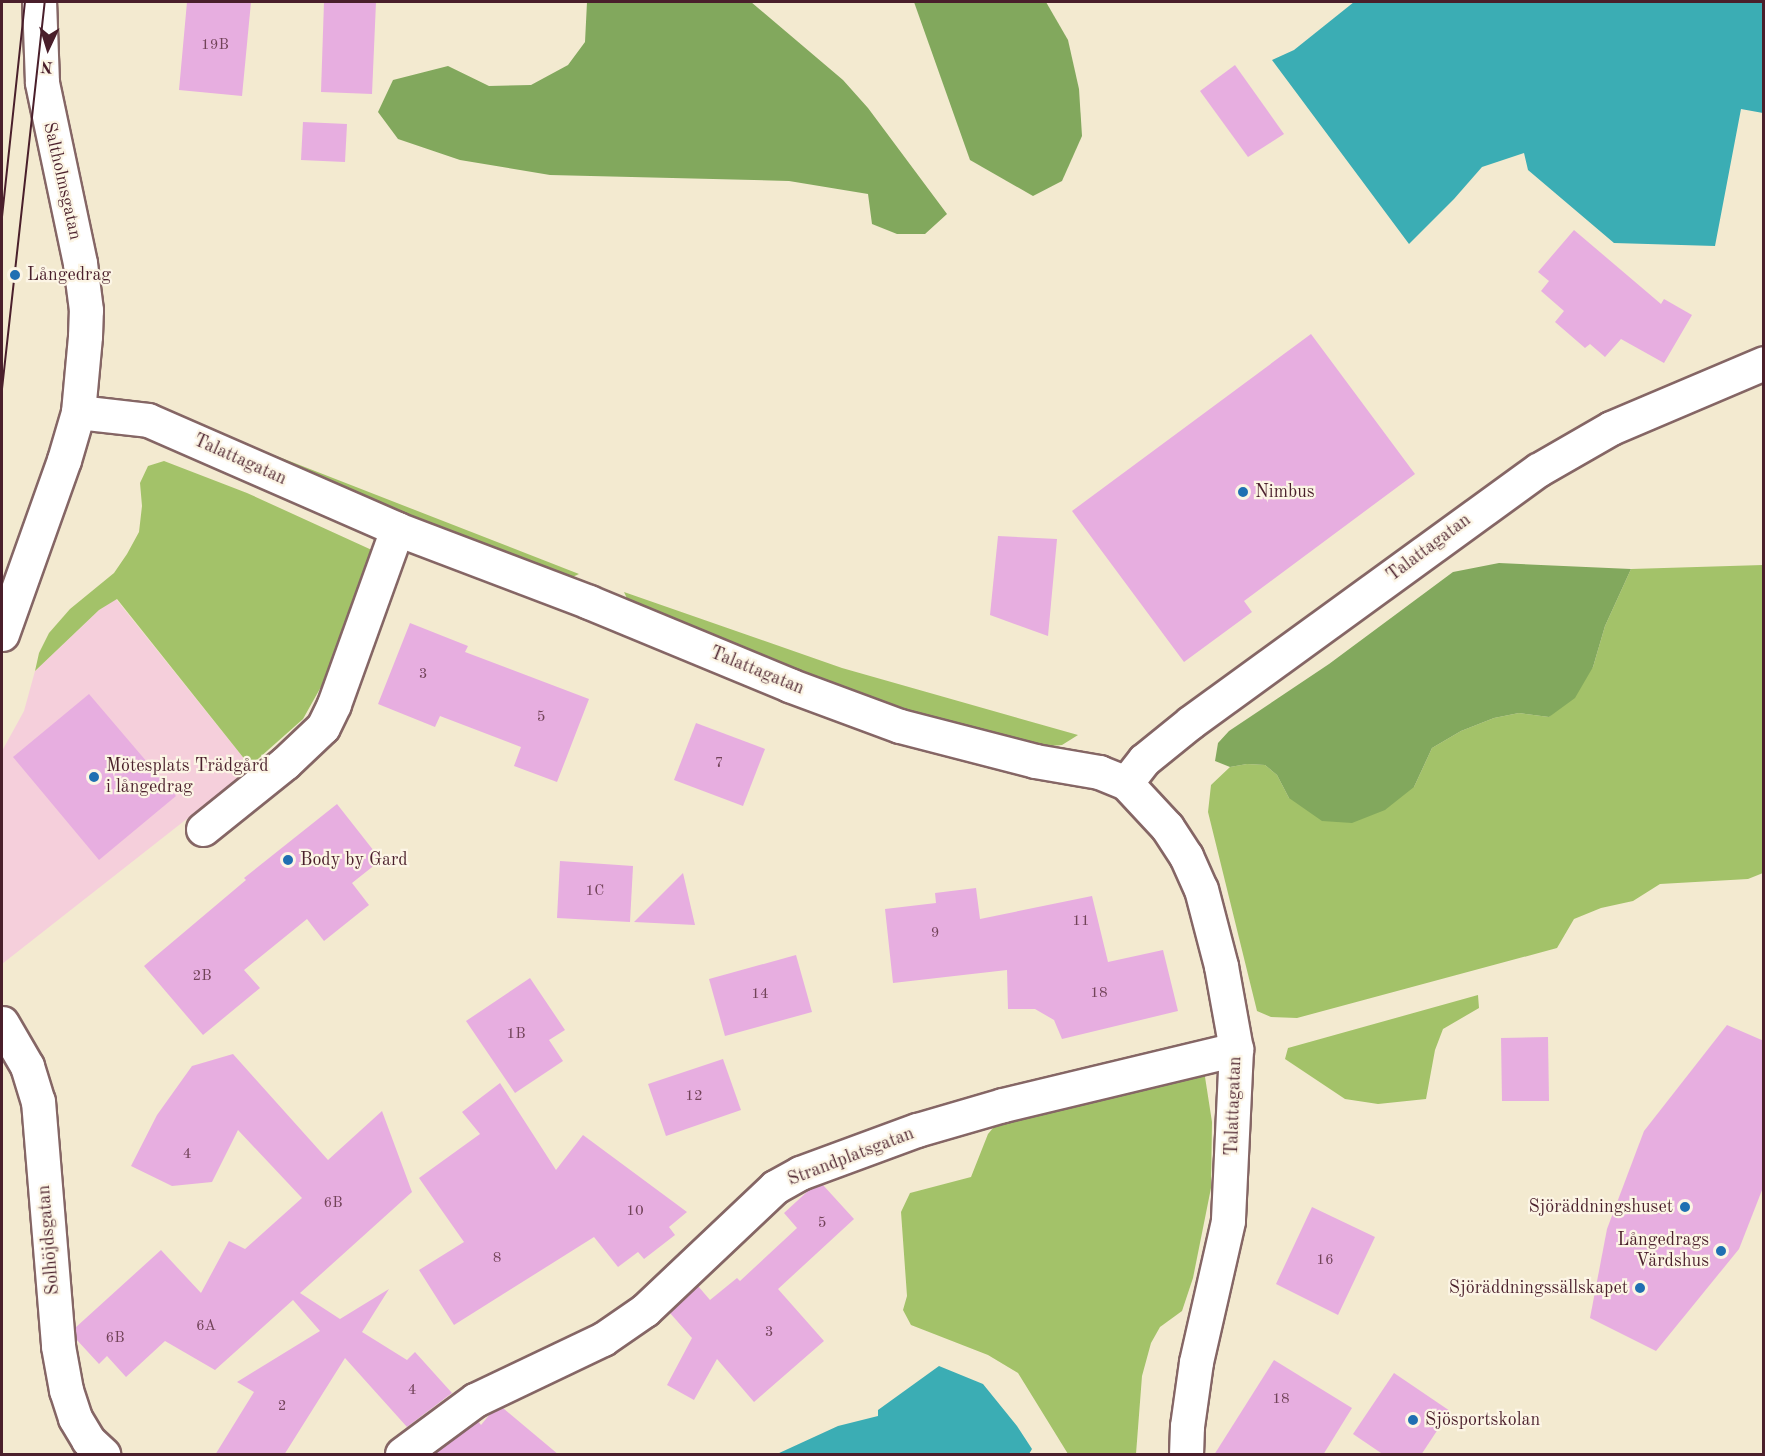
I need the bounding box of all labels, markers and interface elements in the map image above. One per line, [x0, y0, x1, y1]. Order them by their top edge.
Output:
north arrow [18, 18, 78, 78]
house number: 19B [201, 37, 229, 55]
text: N [40, 58, 53, 74]
street label: Saltholmsgatan [38, 120, 86, 242]
place label: Långedrag [27, 264, 111, 286]
marker: Långedrag [8, 268, 22, 282]
street label: Talattagatan [190, 430, 290, 490]
place label: Nimbus [1255, 481, 1315, 503]
marker: Nimbus [1236, 485, 1250, 499]
street label: Talattagatan [1383, 509, 1475, 587]
street label: Talattagatan [707, 642, 807, 700]
house number: 3 [419, 666, 427, 684]
house number: 5 [537, 709, 545, 727]
house number: 7 [715, 755, 723, 773]
place label: Mötesplats Trädgård i långedrag [106, 756, 269, 798]
marker: Mötesplats Trädgård i långedrag [87, 770, 101, 784]
place label: Body by Gard [300, 849, 408, 871]
marker: Body by Gard [281, 853, 295, 867]
house number: 1C [586, 883, 604, 901]
house number: 11 [1072, 913, 1090, 931]
house number: 9 [931, 925, 939, 943]
house number: 2B [192, 968, 212, 986]
house number: 18 [1090, 985, 1108, 1003]
house number: 14 [751, 986, 769, 1004]
house number: 1B [506, 1026, 526, 1044]
street label: Talattagatan [1221, 1056, 1247, 1156]
house number: 12 [685, 1088, 703, 1106]
street label: Strandplatsgatan [785, 1123, 917, 1191]
house number: 4 [183, 1146, 191, 1164]
street label: Solhöjdsgatan [33, 1184, 65, 1296]
house number: 6B [323, 1195, 343, 1213]
place label: Sjöräddningshuset [1528, 1196, 1673, 1218]
marker: Sjöräddningshuset [1678, 1200, 1692, 1214]
house number: 10 [626, 1203, 644, 1221]
house number: 5 [818, 1215, 826, 1233]
place label: Långedrags Värdshus [1617, 1230, 1709, 1272]
marker: Långedrags Värdshus [1714, 1244, 1728, 1258]
house number: 8 [493, 1250, 501, 1268]
house number: 16 [1316, 1252, 1334, 1270]
place label: Sjöräddningssällskapet [1449, 1277, 1628, 1299]
marker: Sjöräddningssällskapet [1633, 1281, 1647, 1295]
house number: 6A [196, 1318, 216, 1336]
house number: 3 [765, 1324, 773, 1342]
house number: 6B [105, 1330, 125, 1348]
house number: 4 [408, 1382, 416, 1400]
house number: 18 [1272, 1391, 1290, 1409]
house number: 2 [278, 1398, 286, 1416]
place label: Sjösportskolan [1425, 1409, 1540, 1431]
marker: Sjösportskolan [1406, 1413, 1420, 1427]

